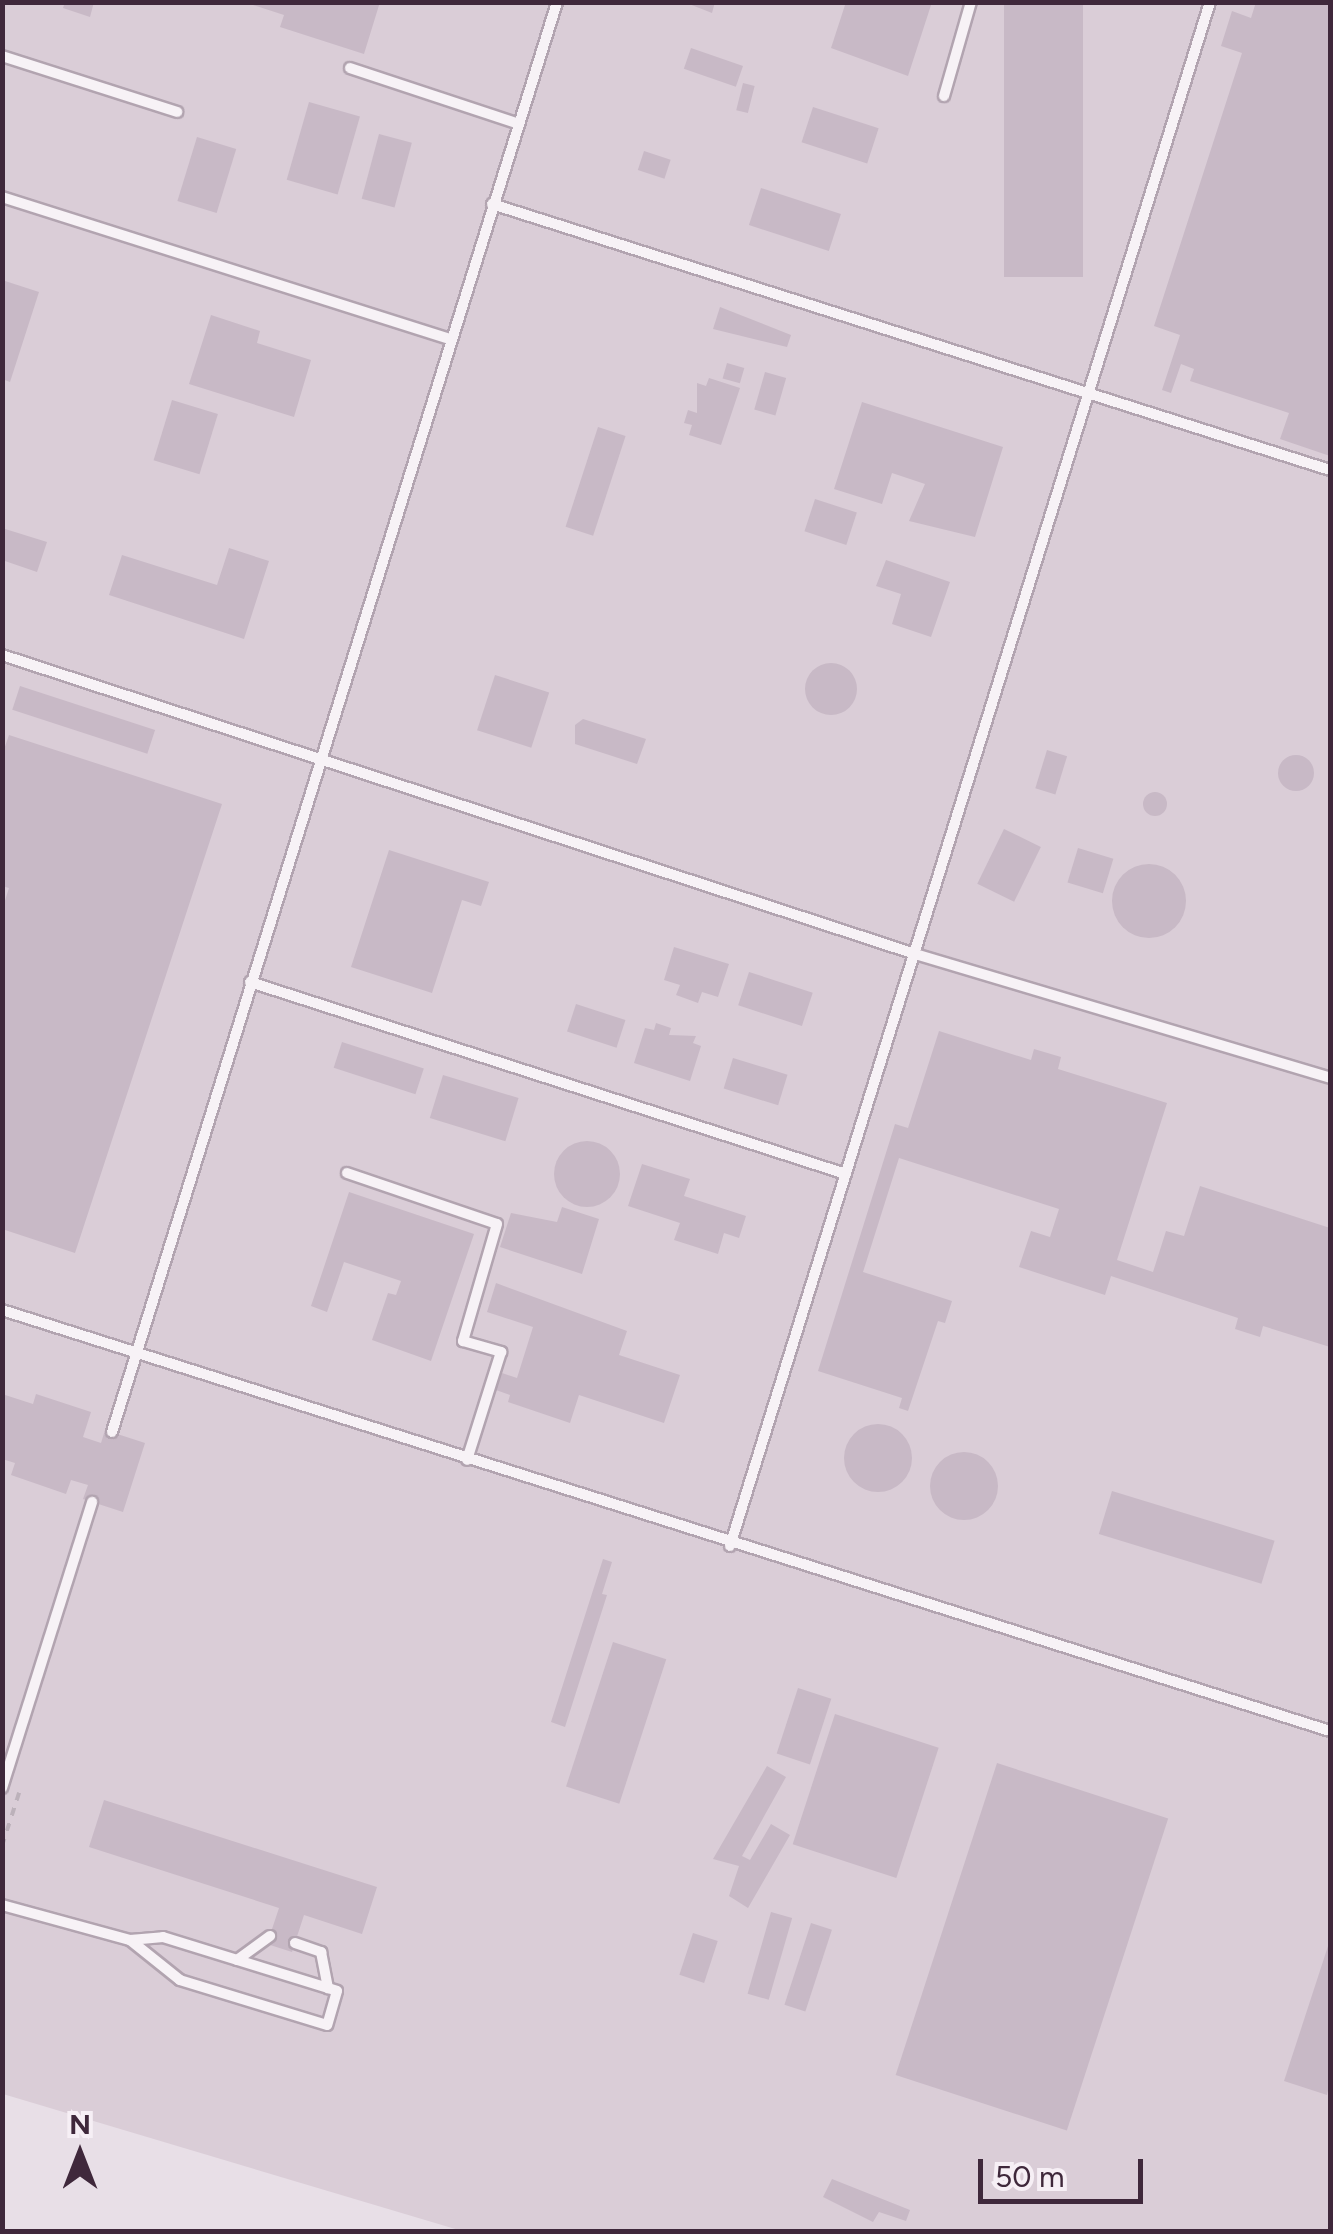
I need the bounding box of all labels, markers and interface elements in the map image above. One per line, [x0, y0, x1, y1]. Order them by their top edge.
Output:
north arrow [30, 2104, 130, 2204]
text: N [69, 2107, 91, 2141]
scale bar [983, 2139, 1148, 2201]
text: 50 m [995, 2158, 1064, 2195]

